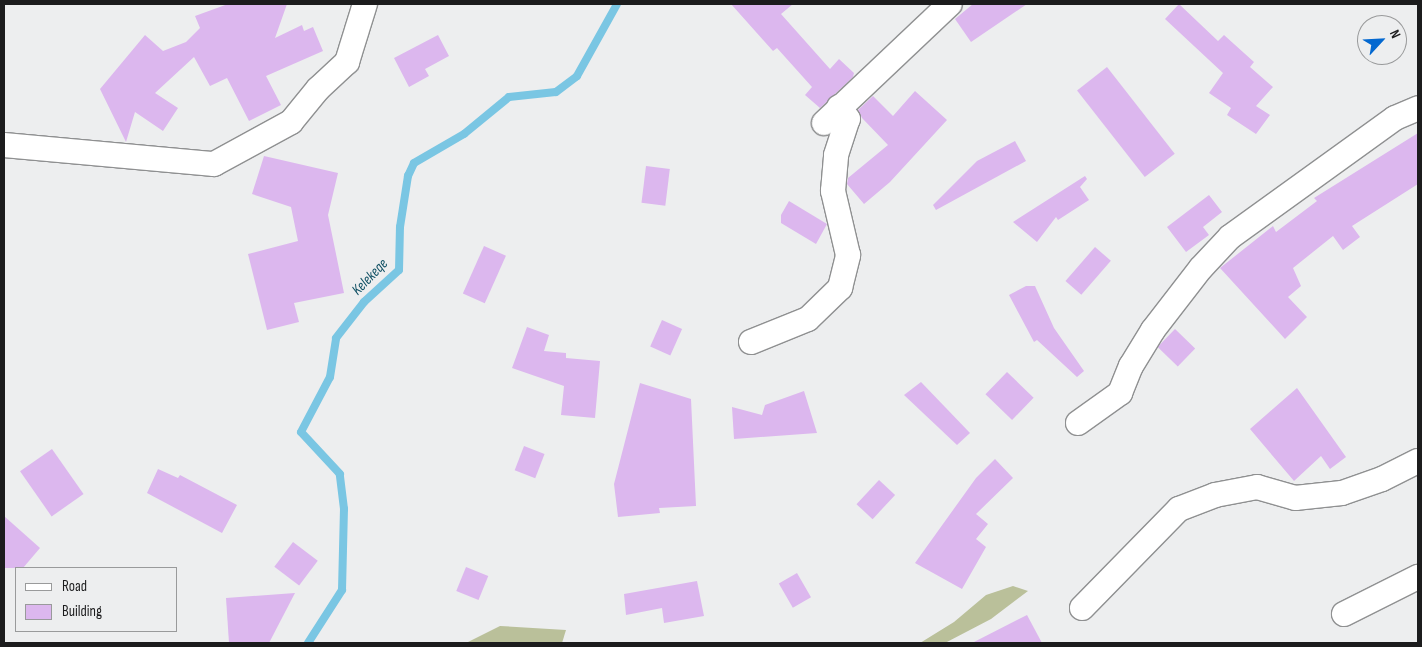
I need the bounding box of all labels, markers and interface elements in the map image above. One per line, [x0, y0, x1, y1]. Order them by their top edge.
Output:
north arrow [1357, 15, 1407, 65]
text: N [1386, 27, 1404, 41]
water label: Kelekeqe [348, 255, 392, 299]
legend [15, 567, 178, 632]
text: Road [62, 577, 87, 596]
text: Building [62, 602, 102, 621]

